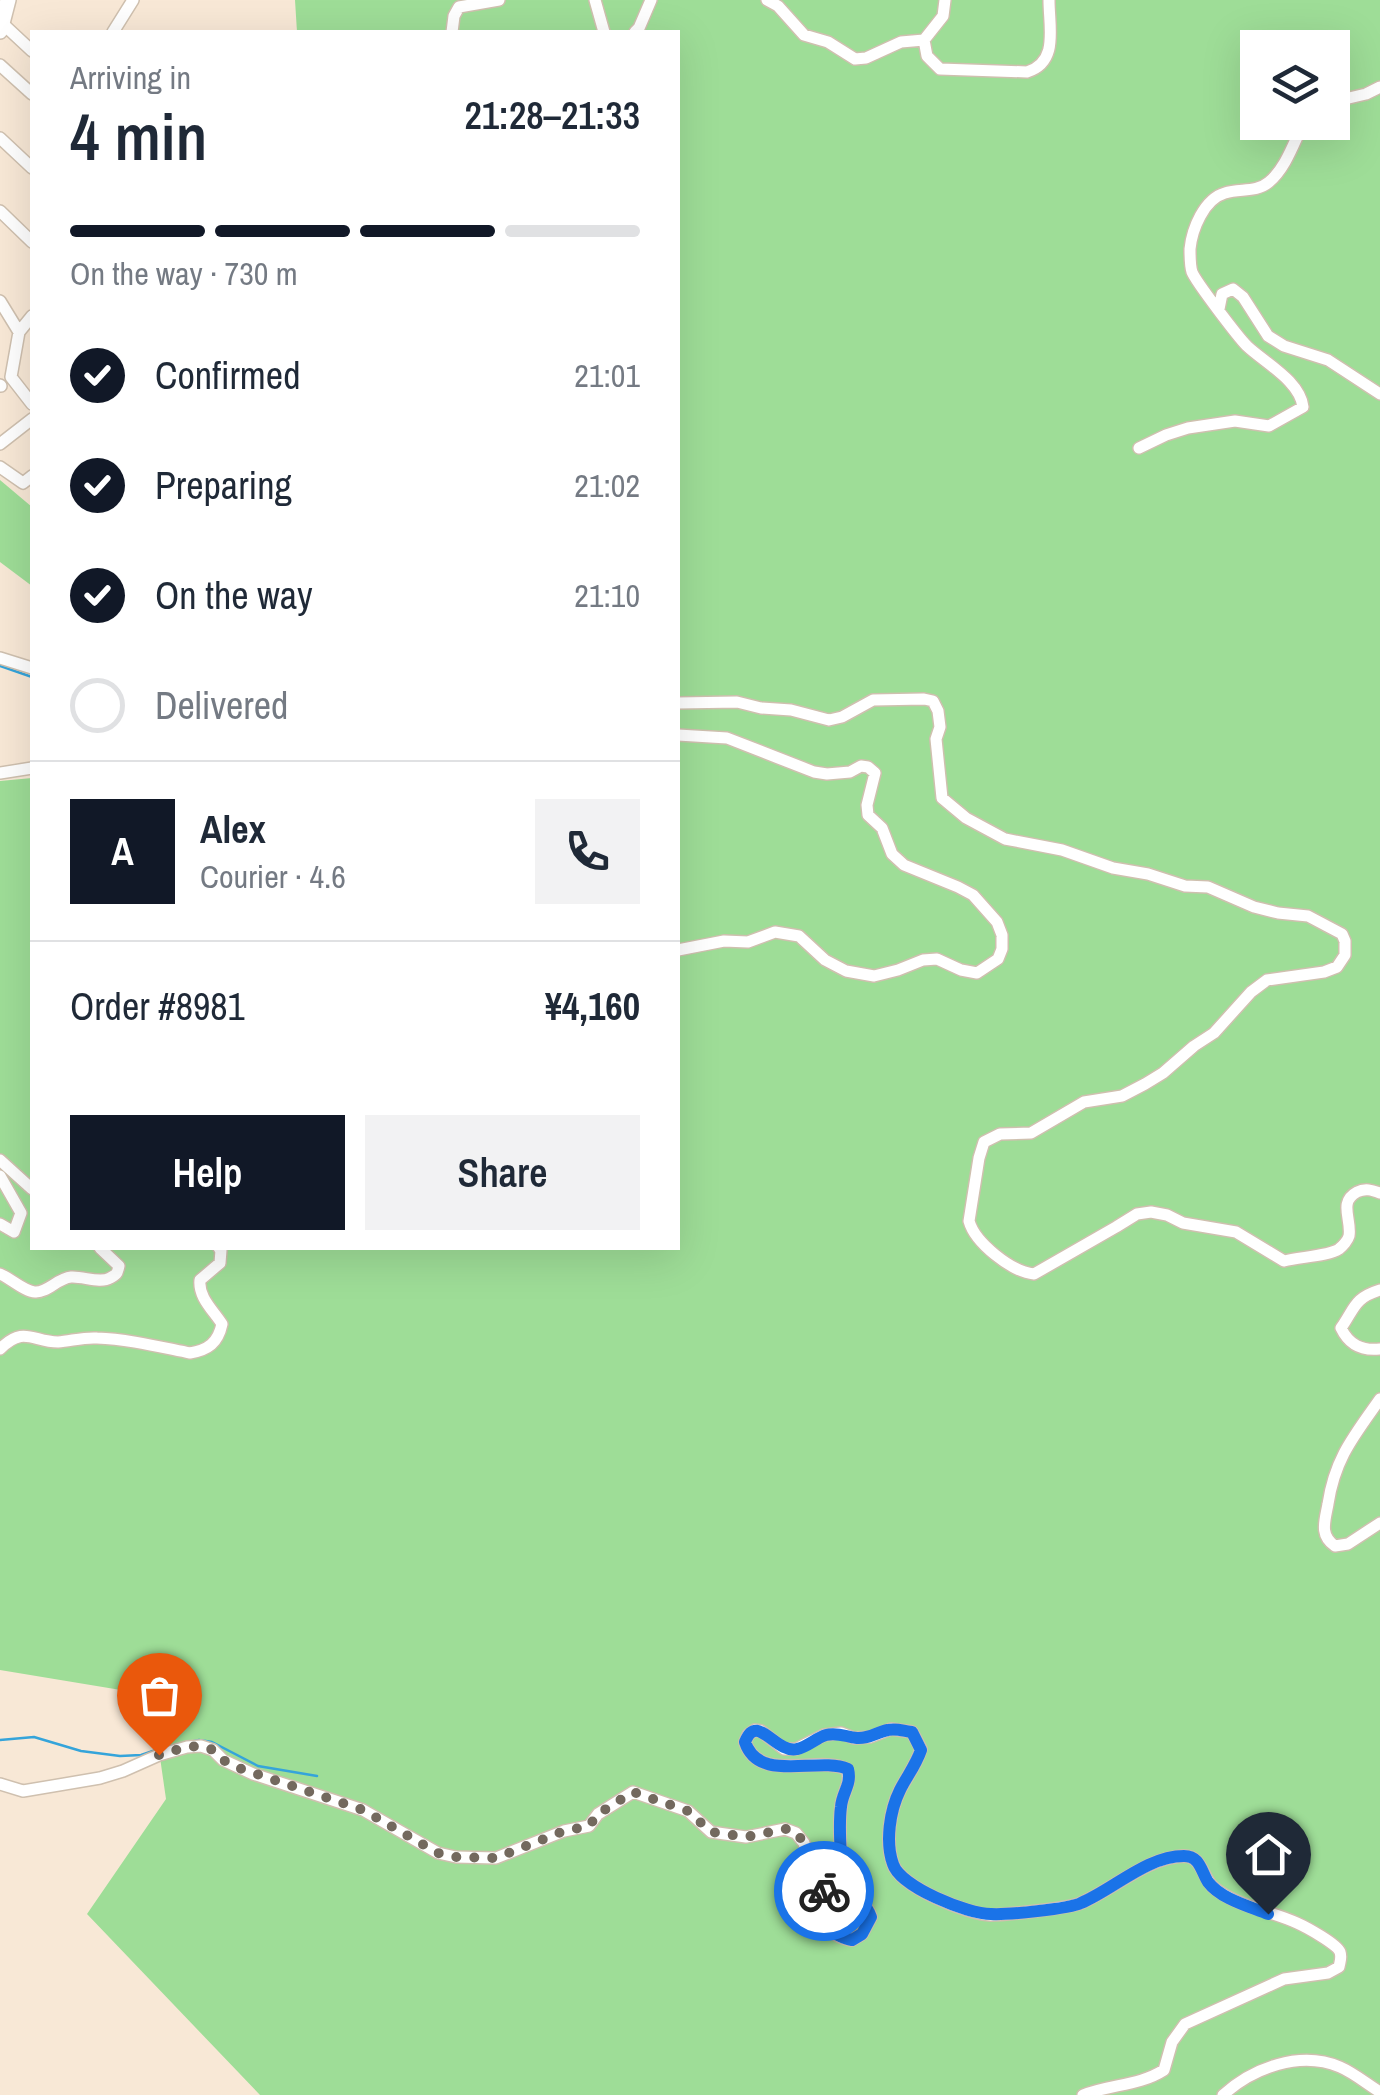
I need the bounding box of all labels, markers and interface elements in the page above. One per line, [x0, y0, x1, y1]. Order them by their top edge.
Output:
map controls [1240, 30, 1350, 140]
button: layers [1240, 30, 1350, 140]
text: Arriving in [70, 56, 191, 99]
text: 21:28–21:33 [464, 90, 640, 141]
text: 4 min [70, 93, 207, 180]
text: On the way · 730 m [70, 252, 298, 295]
icon: check [70, 348, 125, 403]
text: Confirmed [155, 350, 300, 401]
text: 21:01 [574, 354, 640, 397]
icon: check [70, 458, 125, 513]
text: Preparing [155, 460, 292, 511]
text: 21:02 [574, 464, 640, 507]
icon: check [70, 568, 125, 623]
text: On the way [155, 570, 313, 621]
text: 21:10 [574, 574, 640, 617]
text: Delivered [155, 680, 288, 731]
button: phone [535, 799, 640, 904]
text: Alex [200, 804, 266, 855]
text: A [111, 826, 134, 877]
text: Courier · 4.6 [200, 855, 346, 898]
text: Order #8981 [70, 981, 245, 1032]
text: ¥4,160 [545, 981, 640, 1032]
button: Help [70, 1115, 345, 1230]
button: Share [365, 1115, 640, 1230]
pin [117, 1653, 202, 1756]
icon: bag [132, 1668, 187, 1723]
pin [1226, 1812, 1311, 1915]
icon: home [1241, 1827, 1296, 1882]
courier [774, 1841, 874, 1941]
icon: bike [797, 1864, 852, 1919]

